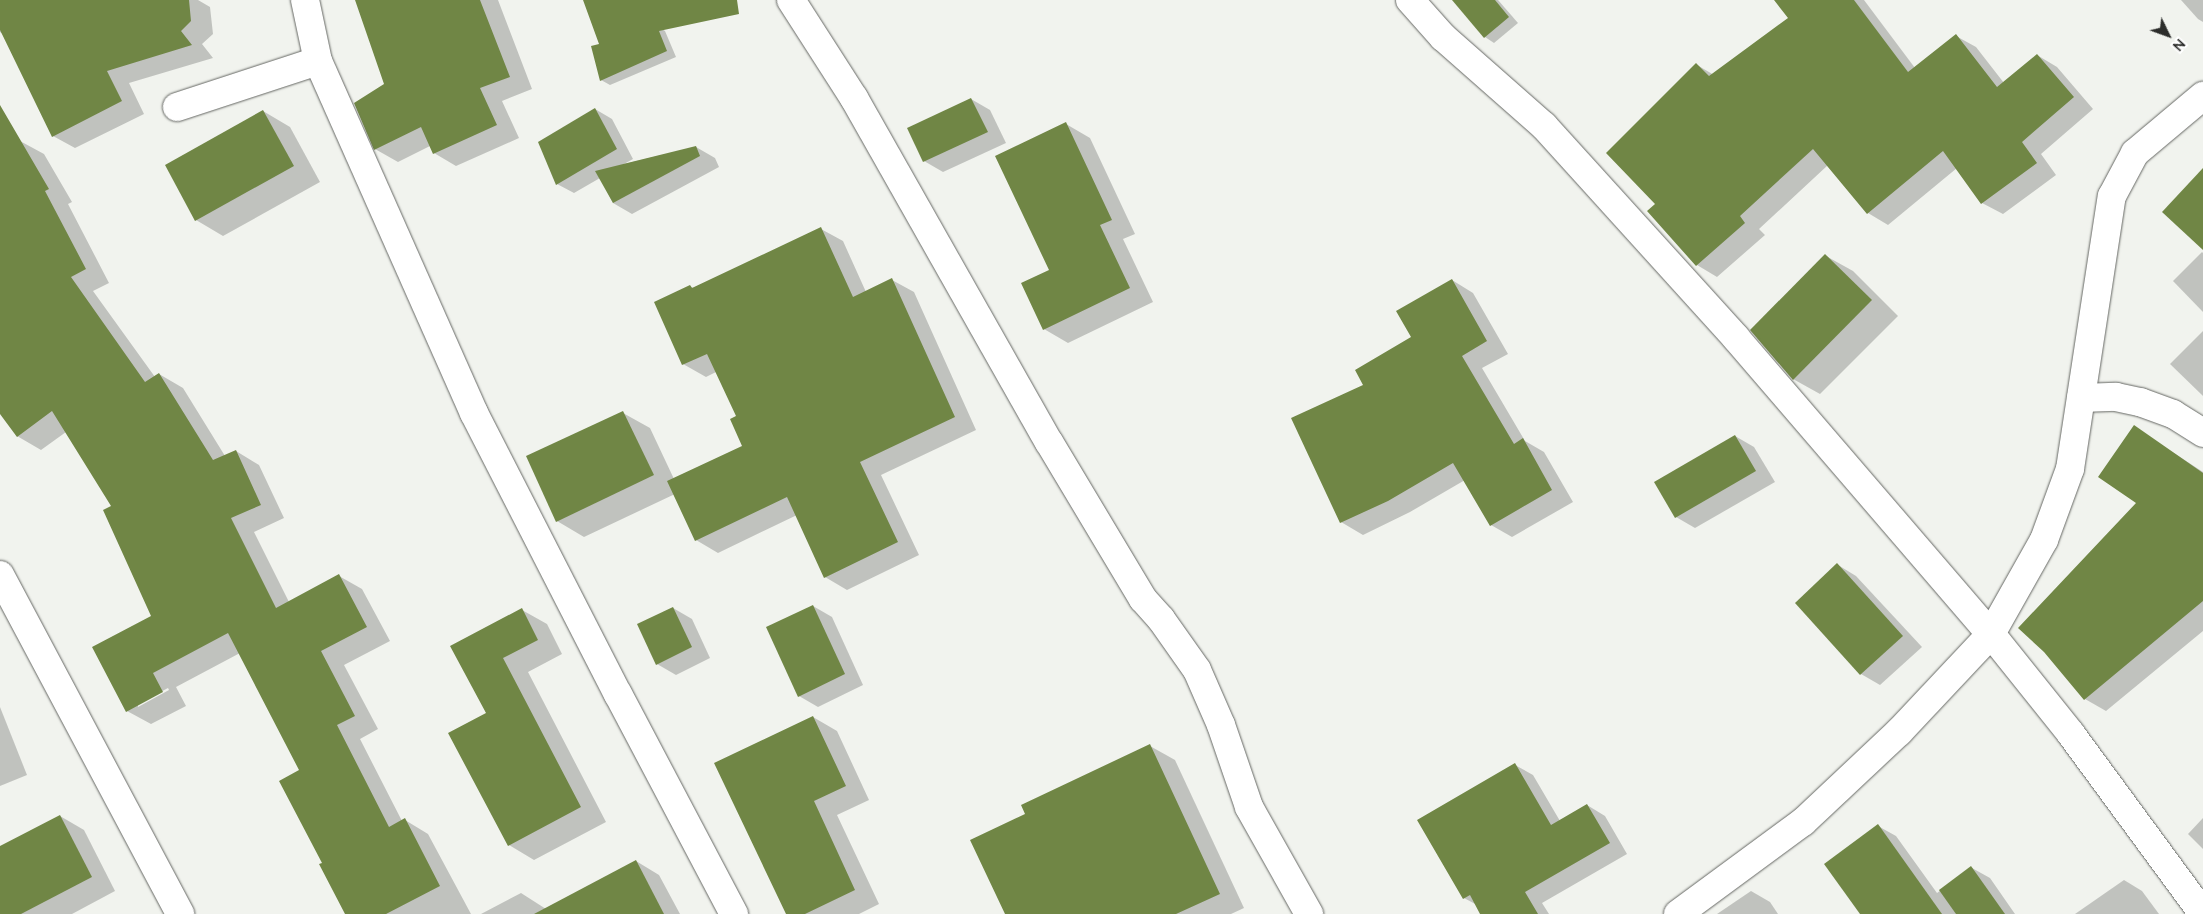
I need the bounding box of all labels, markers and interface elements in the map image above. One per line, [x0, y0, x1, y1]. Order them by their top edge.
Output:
north arrow [2143, 10, 2193, 60]
text: N [2169, 35, 2189, 55]

